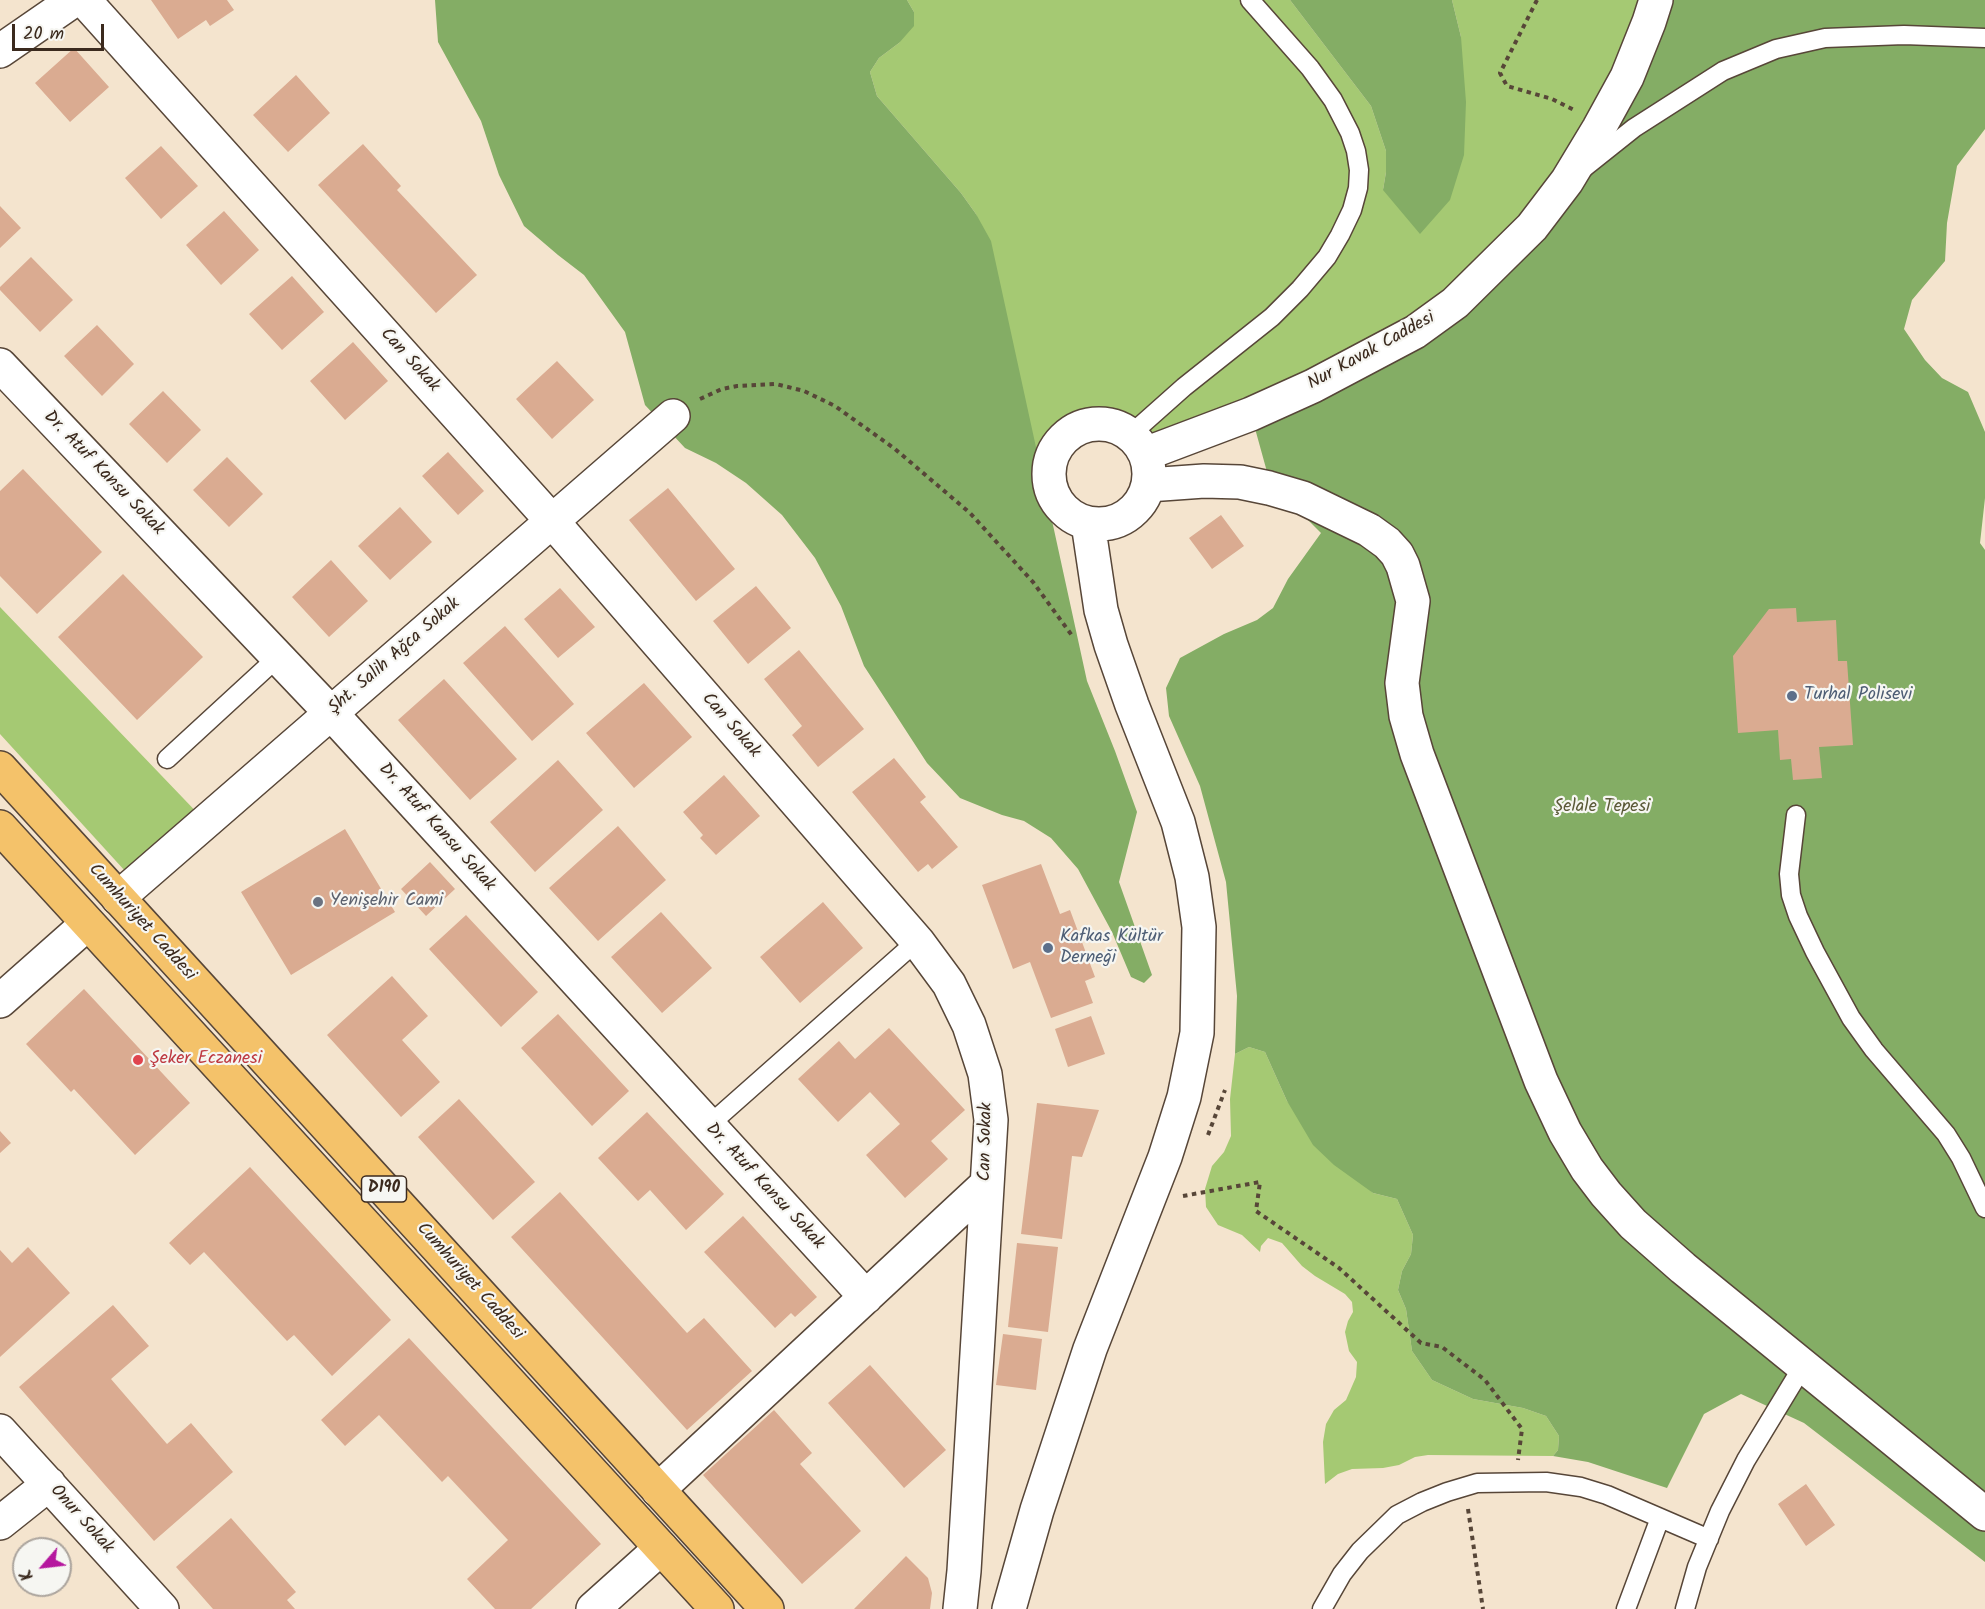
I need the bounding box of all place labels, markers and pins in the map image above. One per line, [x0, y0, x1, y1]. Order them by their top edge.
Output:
place label: Turhal Polisevi [1804, 685, 1912, 707]
marker: Turhal Polisevi [1785, 689, 1799, 703]
place label: Yenişehir Cami [330, 891, 443, 913]
marker: Yenişehir Cami [311, 895, 325, 909]
place label: Kafkas Kültür Derneği [1060, 927, 1163, 970]
marker: Kafkas Kültür Derneği [1041, 941, 1055, 955]
place label: Şeker Eczanesi [150, 1049, 262, 1071]
marker: Şeker Eczanesi [131, 1053, 145, 1067]

